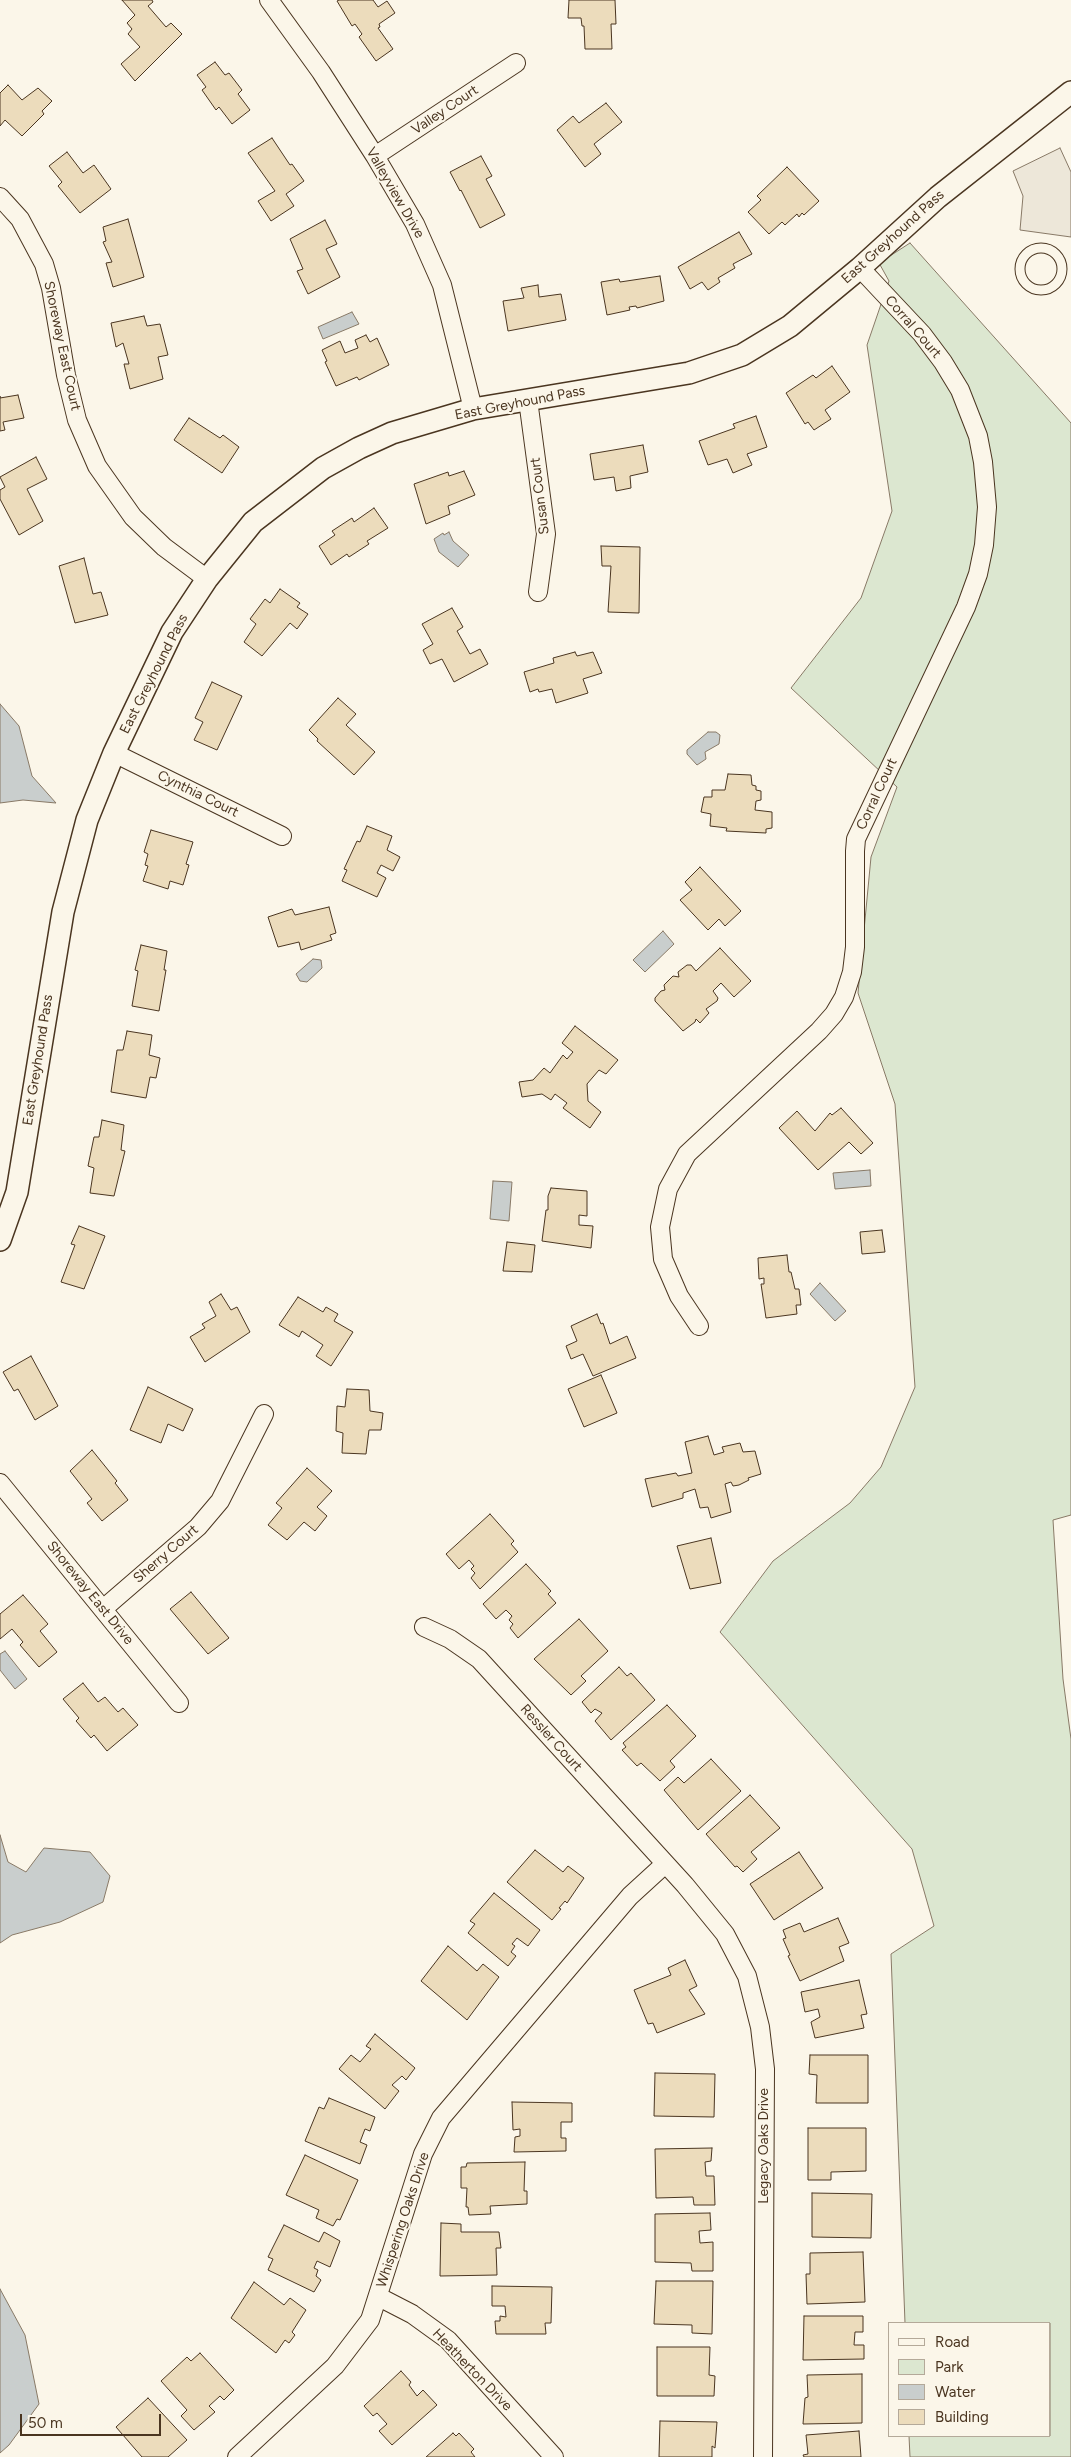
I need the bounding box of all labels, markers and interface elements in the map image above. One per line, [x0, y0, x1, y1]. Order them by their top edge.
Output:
street label: Valley Court [408, 82, 482, 138]
street label: Valleyview Drive [362, 145, 428, 241]
street label: East Greyhound Pass [838, 187, 948, 287]
street label: Shoreway East Court [40, 280, 84, 412]
street label: Corral Court [881, 292, 945, 362]
street label: East Greyhound Pass [453, 382, 587, 424]
street label: Susan Court [527, 457, 553, 535]
street label: East Greyhound Pass [116, 611, 192, 737]
street label: Corral Court [853, 755, 901, 833]
street label: Cynthia Court [155, 767, 241, 821]
street label: East Greyhound Pass [19, 993, 57, 1127]
street label: Sherry Court [130, 1521, 202, 1587]
street label: Shoreway East Drive [43, 1538, 137, 1648]
street label: Ressler Court [517, 1701, 585, 1775]
street label: Legacy Oaks Drive [756, 2088, 772, 2204]
street label: Whispering Oaks Drive [373, 2150, 433, 2290]
legend [888, 2322, 1051, 2437]
street label: Heatherton Drive [429, 2325, 515, 2415]
text: Road [935, 2333, 970, 2351]
text: Park [935, 2358, 964, 2376]
text: Water [935, 2383, 975, 2401]
scale bar [22, 2404, 164, 2436]
text: Building [935, 2408, 989, 2426]
text: 50 m [28, 2414, 63, 2432]

